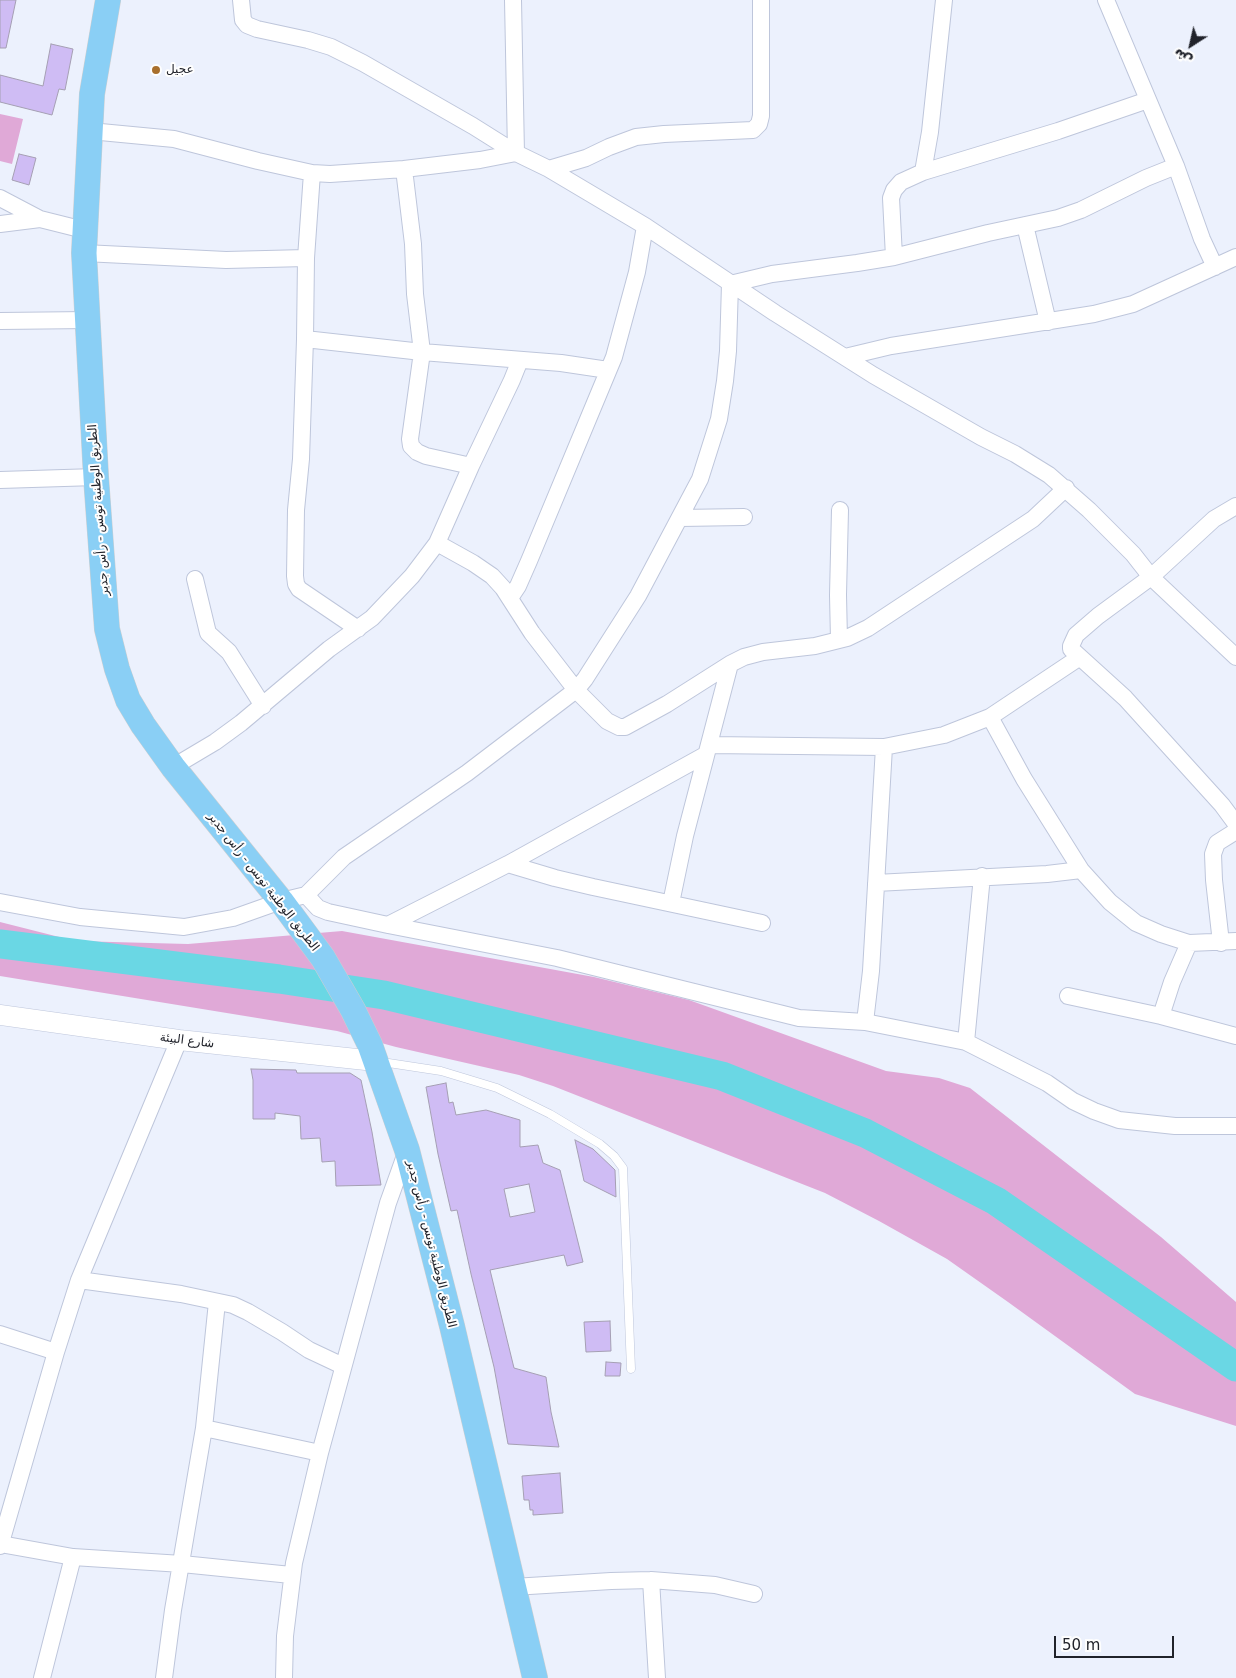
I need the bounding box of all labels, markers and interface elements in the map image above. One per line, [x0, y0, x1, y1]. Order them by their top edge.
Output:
north arrow [1166, 20, 1216, 70]
text: ش [1170, 45, 1195, 69]
place label: عجيل [166, 63, 194, 77]
marker: عجيل [150, 64, 162, 76]
street label: الطريق الوطنية تونس - رأس جدير [86, 424, 112, 596]
street label: الطريق الوطنية تونس - رأس جدير [204, 810, 322, 954]
street label: شارع البيئة [159, 1031, 215, 1051]
street label: الطريق الوطنية تونس - رأس جدير [403, 1159, 459, 1329]
scale bar [1056, 1626, 1176, 1658]
text: 50 m [1062, 1636, 1100, 1654]

